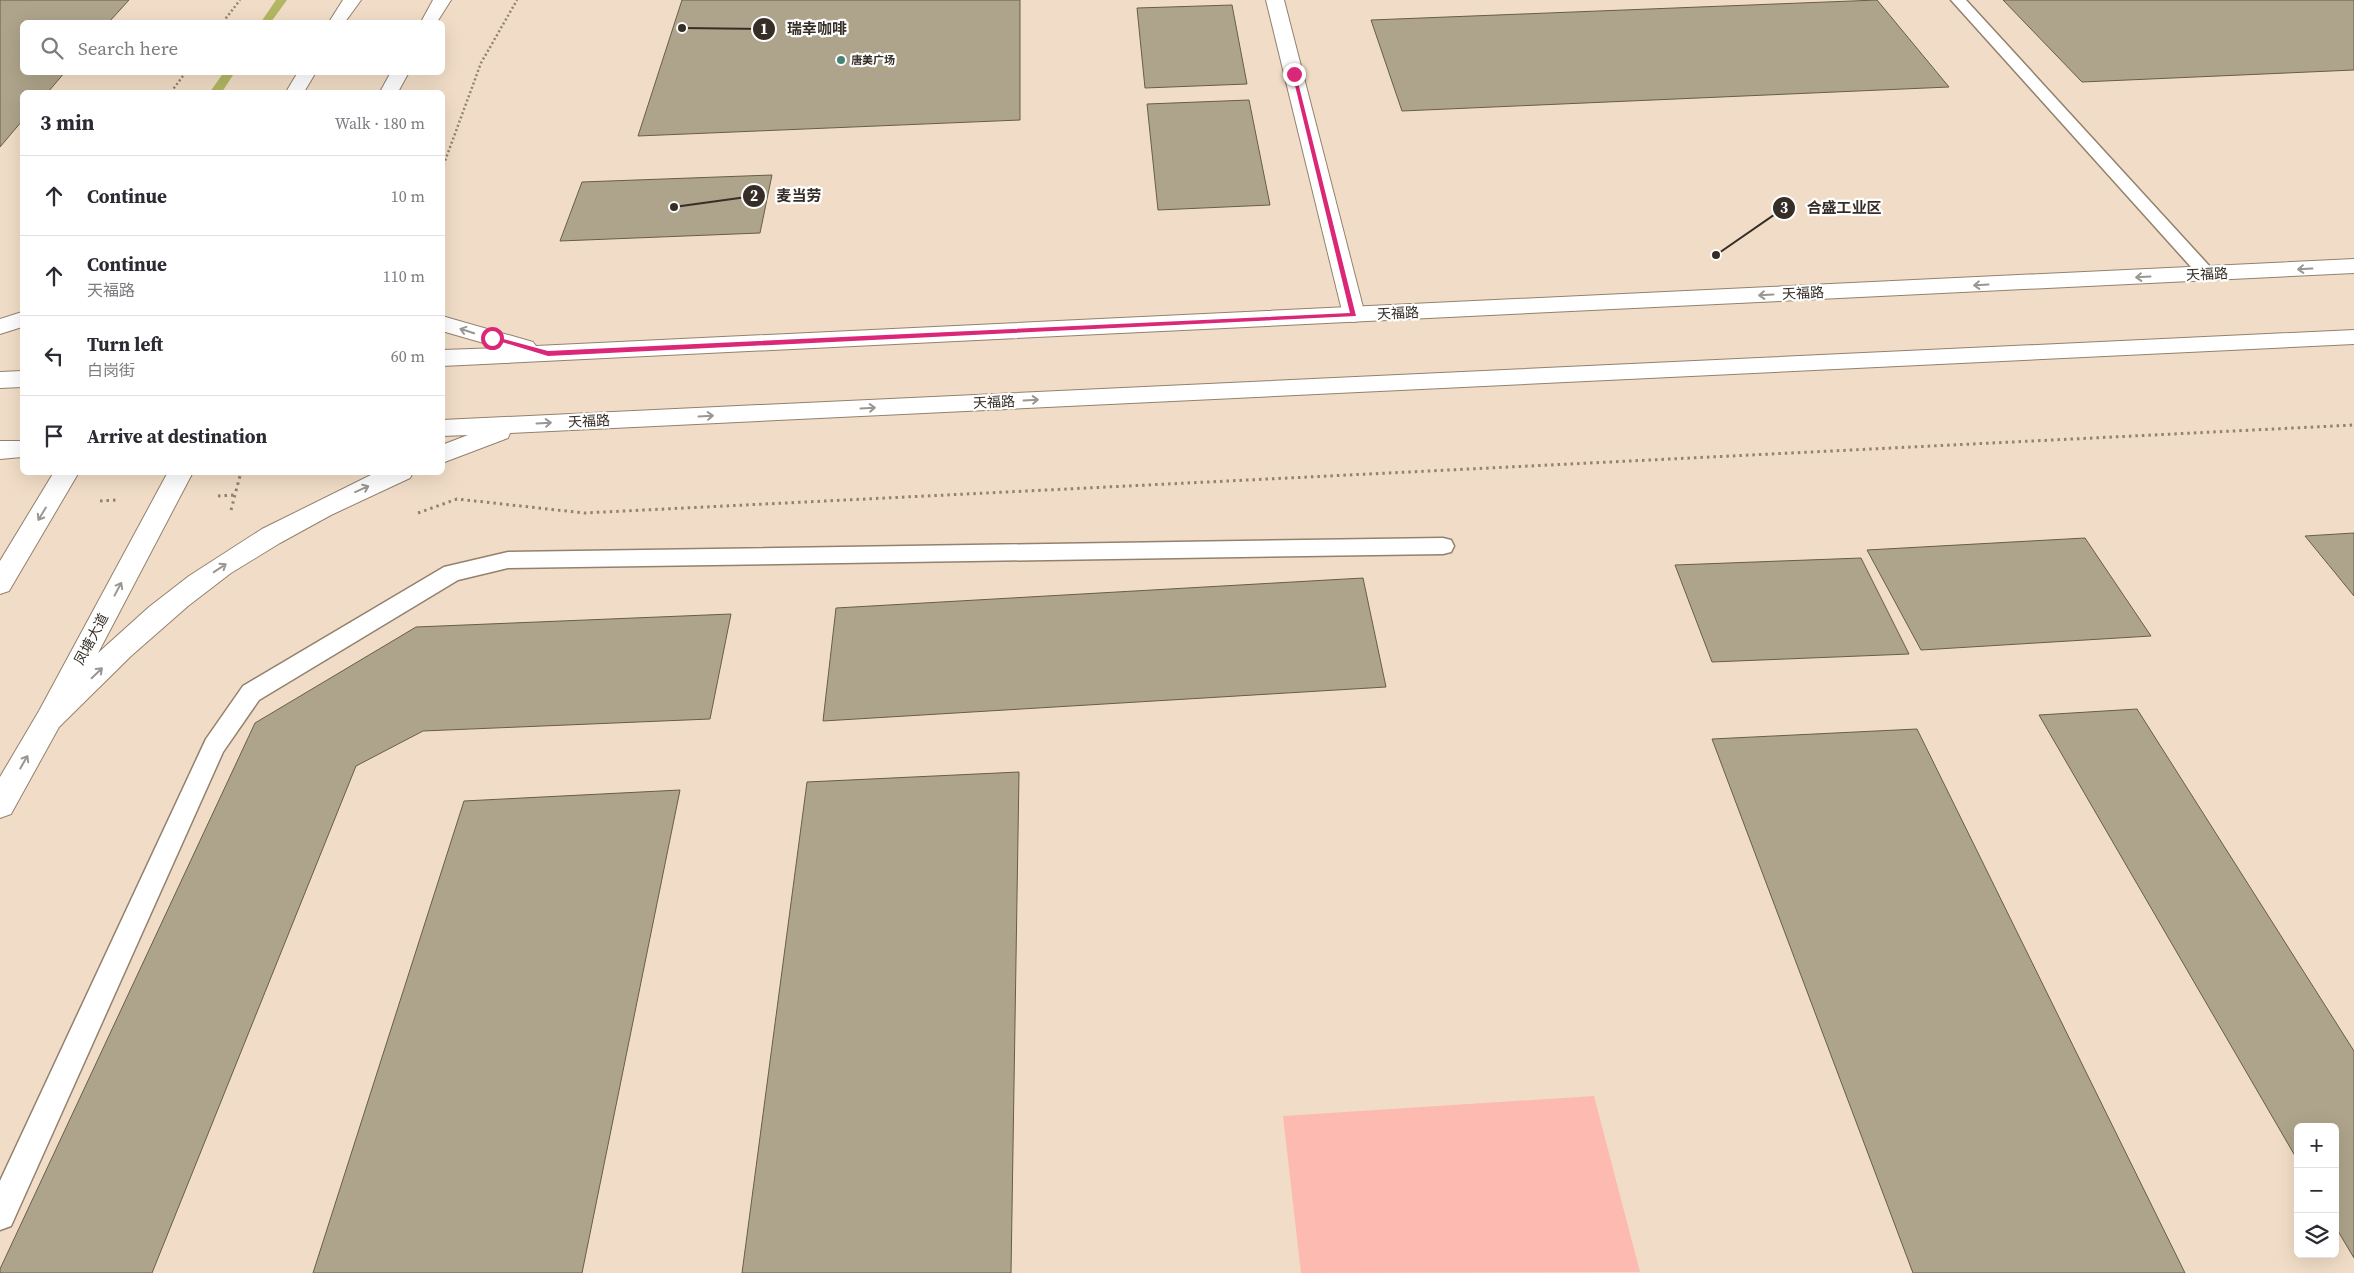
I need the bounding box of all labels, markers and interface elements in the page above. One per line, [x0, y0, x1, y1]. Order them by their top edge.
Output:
callout: 瑞幸咖啡 [752, 14, 857, 44]
text: 1 [760, 18, 768, 39]
text: 瑞幸咖啡 [787, 18, 847, 39]
search box [20, 20, 445, 75]
icon: search [38, 34, 66, 62]
text: Search here [78, 35, 178, 61]
place label: 唐美广场 [851, 53, 895, 68]
marker: 唐美广场 [835, 54, 847, 66]
route end [1283, 63, 1306, 86]
text: 3 min [40, 108, 95, 137]
text: Walk · 180 m [335, 112, 425, 134]
callout: 麦当劳 [742, 181, 832, 211]
icon: ahead [40, 182, 68, 210]
text: Continue [87, 183, 167, 209]
text: 10 m [391, 185, 425, 207]
text: 2 [750, 185, 758, 206]
text: 麦当劳 [776, 185, 822, 206]
callout: 合盛工业区 [1772, 193, 1892, 223]
text: 3 [1780, 197, 1788, 218]
text: 合盛工业区 [1806, 197, 1882, 218]
text: Continue [87, 251, 167, 277]
icon: ahead [40, 262, 68, 290]
street label: 天福路 [2186, 263, 2228, 285]
one-way arrow [2298, 264, 2314, 273]
text: 110 m [383, 265, 425, 287]
one-way arrow [2135, 272, 2151, 281]
text: 天福路 [87, 279, 135, 301]
one-way arrow [1973, 280, 1989, 289]
street label: 天福路 [1782, 282, 1824, 304]
one-way arrow [1758, 290, 1774, 300]
street label: 天福路 [1377, 302, 1419, 324]
one-way arrow [459, 325, 475, 335]
route start [481, 327, 504, 350]
text: Turn left [87, 331, 163, 357]
icon: left [40, 342, 68, 370]
text: 60 m [391, 345, 425, 367]
text: 白岗街 [87, 359, 135, 381]
street label: 天福路 [973, 391, 1015, 413]
one-way arrow [1022, 395, 1038, 405]
one-way arrow [860, 403, 876, 412]
street label: 天福路 [568, 410, 610, 432]
one-way arrow [698, 411, 714, 420]
one-way arrow [535, 419, 551, 428]
icon: arrive [40, 422, 68, 450]
text: Arrive at destination [87, 423, 267, 449]
one-way arrow [354, 484, 369, 494]
one-way arrow [36, 507, 46, 521]
one-way arrow [213, 563, 227, 573]
one-way arrow [114, 582, 124, 597]
street label: 凤塘大道 [69, 610, 113, 668]
one-way arrow [90, 667, 102, 679]
one-way arrow [19, 755, 29, 770]
map controls [2294, 1123, 2339, 1258]
button: + [2294, 1123, 2339, 1168]
button: − [2294, 1168, 2339, 1213]
button: layers [2294, 1213, 2339, 1258]

